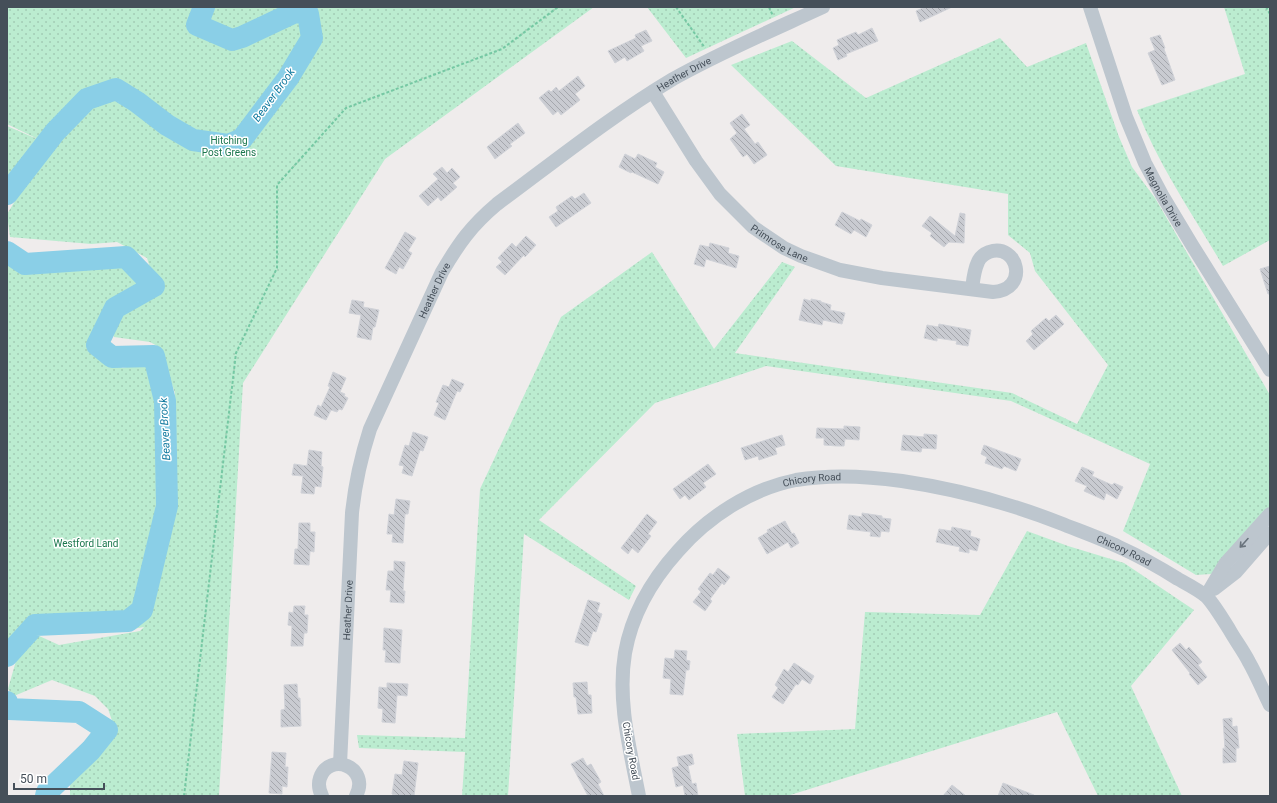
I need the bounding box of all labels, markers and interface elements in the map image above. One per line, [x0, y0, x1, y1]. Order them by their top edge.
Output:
street label: Heather Drive [655, 54, 713, 93]
water label: Beaver Brook [250, 65, 298, 124]
park label: Hitching Post Greens [202, 135, 256, 158]
street label: Magnolia Drive [1143, 165, 1185, 228]
street label: Primrose Lane [749, 222, 810, 264]
street label: Heather Drive [416, 260, 452, 320]
water label: Beaver Brook [157, 397, 173, 461]
street label: Chicory Road [781, 471, 841, 488]
street label: Chicory Road [1095, 533, 1153, 568]
park label: Westford Land [53, 538, 119, 549]
one-way arrow [1239, 538, 1249, 548]
street label: Heather Drive [340, 580, 354, 641]
street label: Chicory Road [620, 721, 642, 781]
scale bar [14, 765, 104, 791]
text: 50 m [20, 772, 47, 786]

